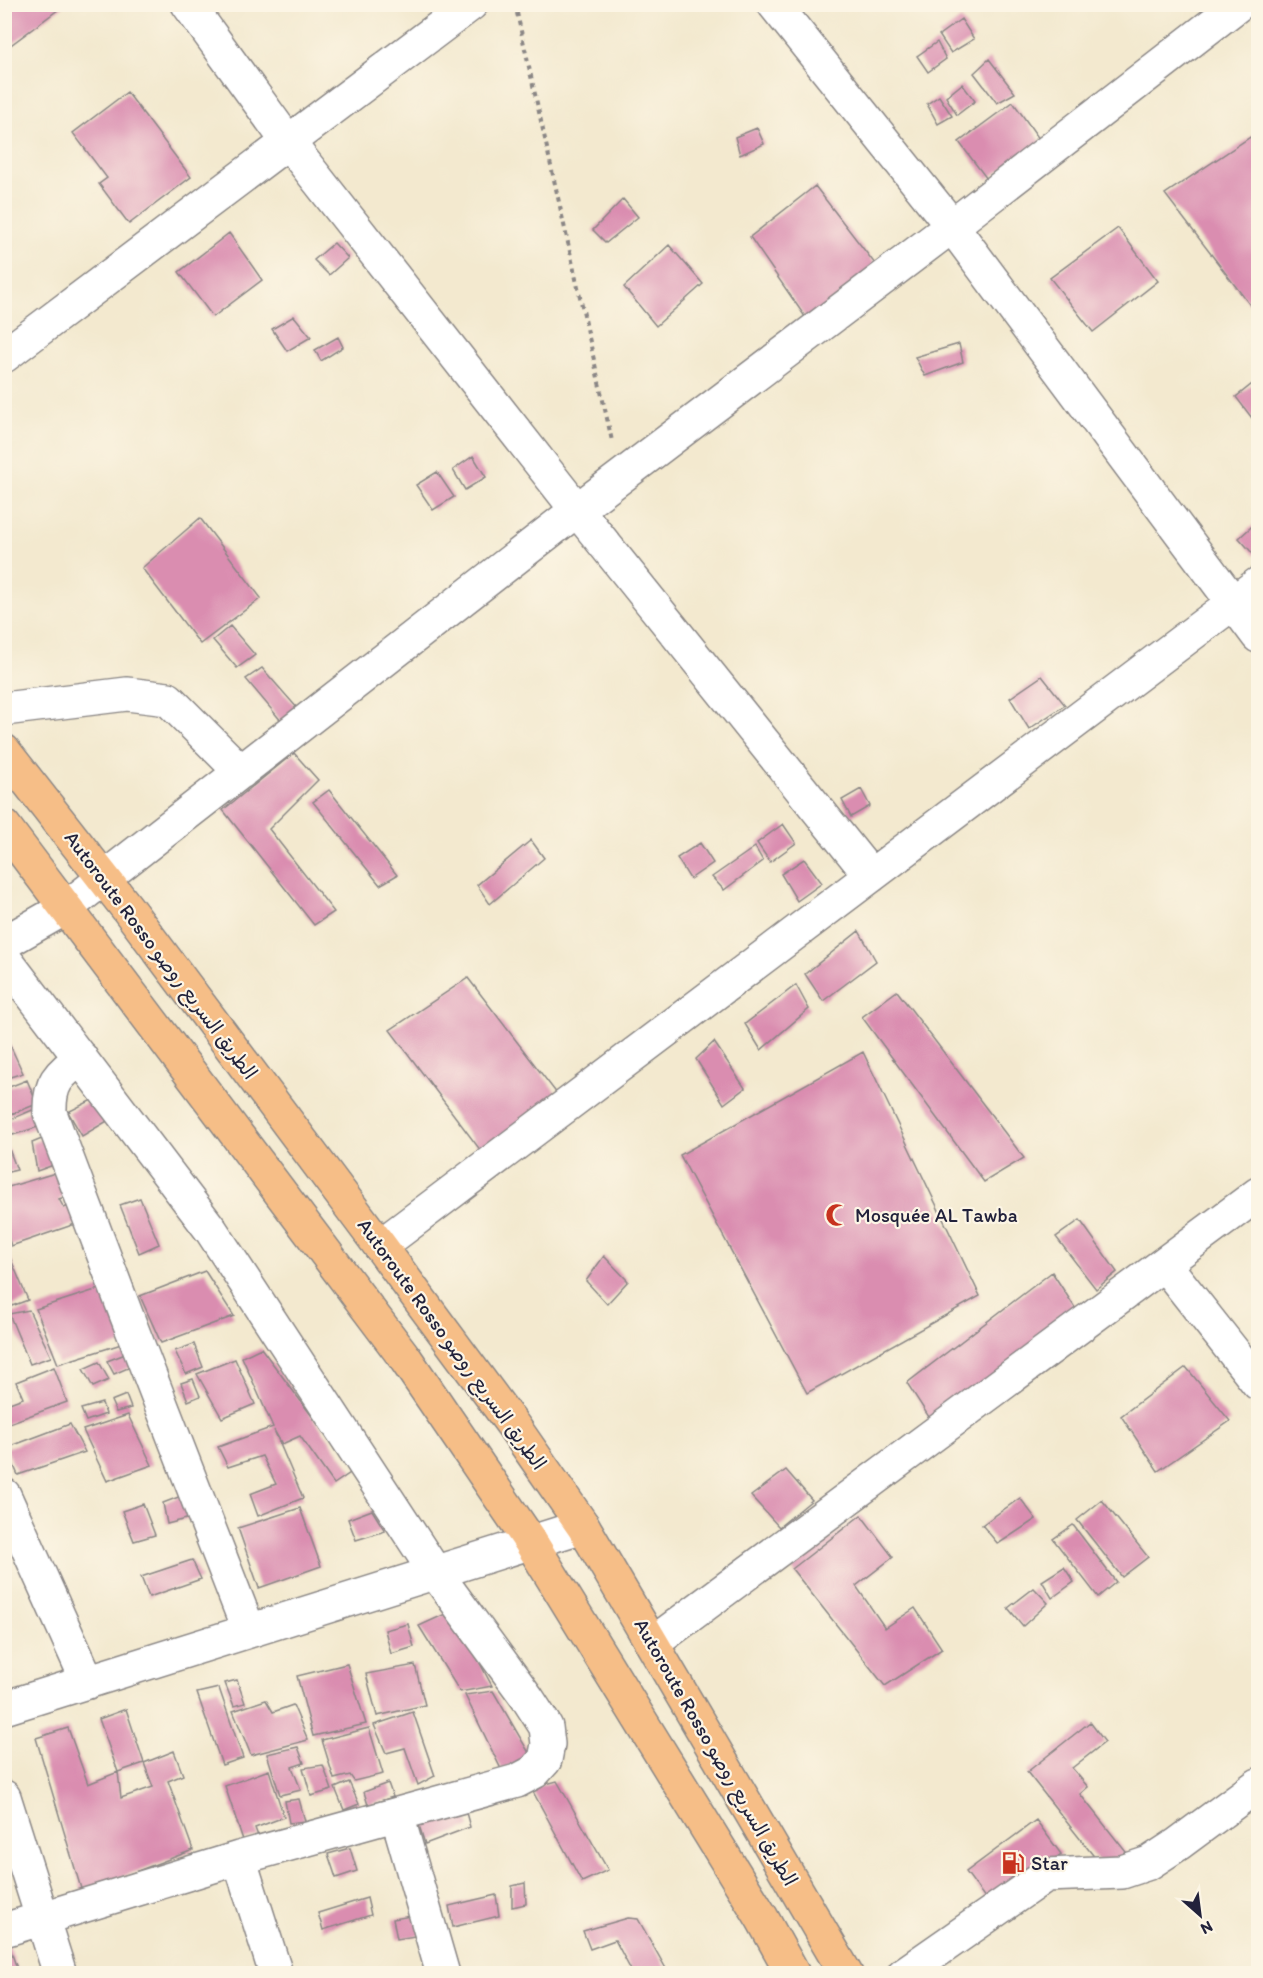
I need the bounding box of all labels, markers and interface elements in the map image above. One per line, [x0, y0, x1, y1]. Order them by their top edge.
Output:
street label: Autoroute Rosso الطريق السريع روصو [57, 826, 262, 1086]
mosque icon: Mosquée AL Tawba [824, 1202, 850, 1228]
place label: Mosquée AL Tawba [855, 1203, 1018, 1227]
street label: Autoroute Rosso الطريق السريع روصو [350, 1214, 551, 1476]
street label: Autoroute Rosso الطريق السريع روصو [627, 1614, 803, 1892]
fuel station icon: Star [1000, 1850, 1026, 1876]
place label: Star [1031, 1851, 1068, 1875]
north arrow [1170, 1885, 1230, 1945]
text: N [1198, 1917, 1216, 1939]

